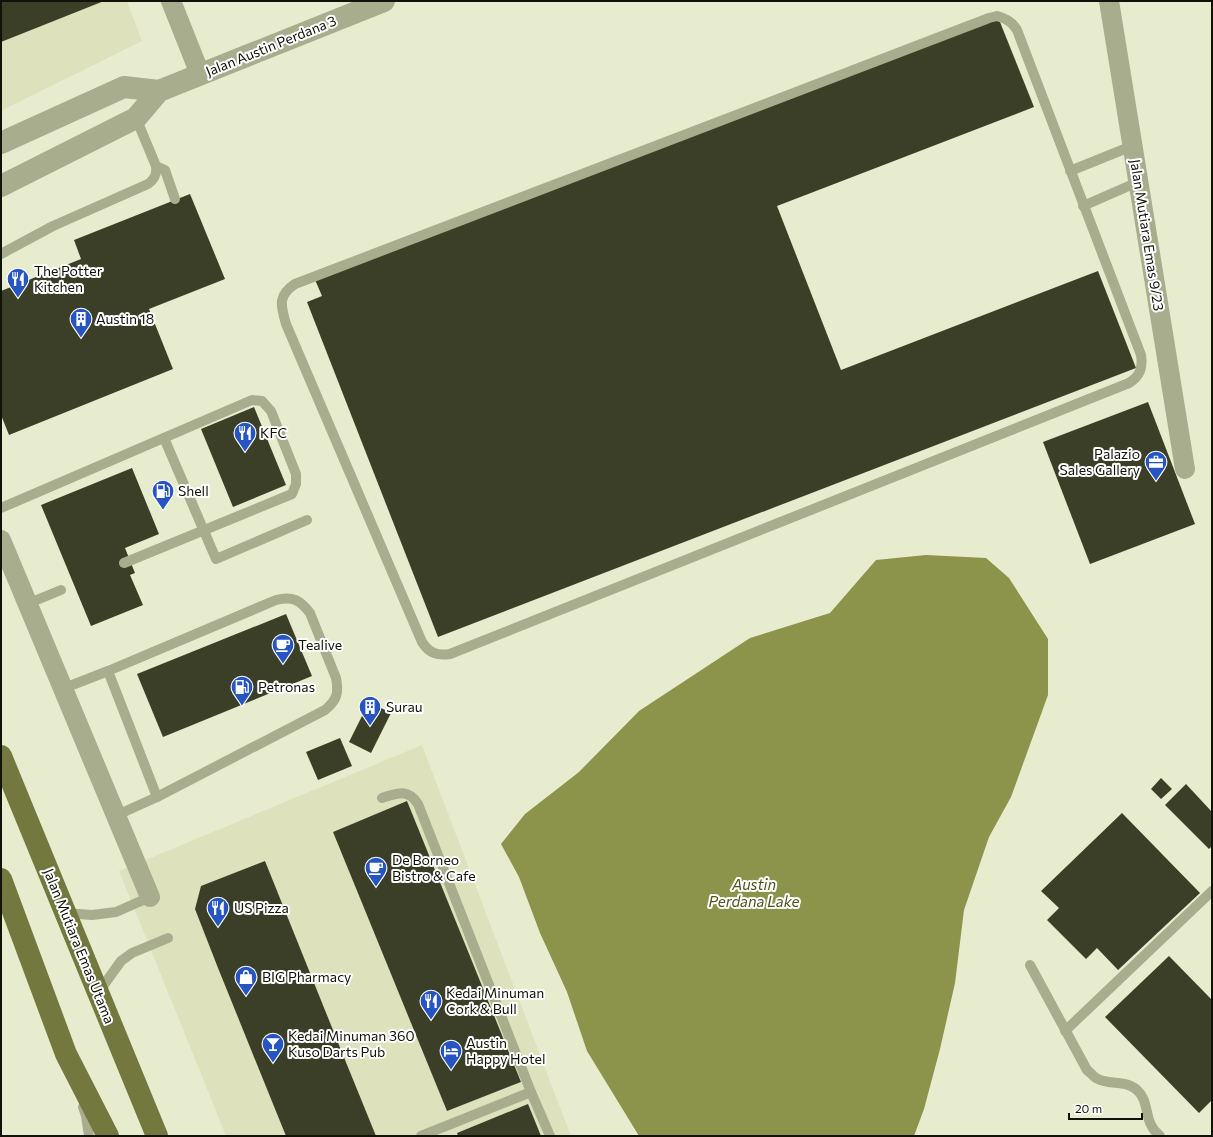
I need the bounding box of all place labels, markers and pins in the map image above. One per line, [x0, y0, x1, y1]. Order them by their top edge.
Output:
place label: The Potter Kitchen [34, 262, 103, 295]
restaurant icon: The Potter Kitchen [5, 266, 31, 299]
building icon: Austin 18 [68, 306, 94, 339]
place label: Austin 18 [96, 310, 154, 327]
restaurant icon: KFC [232, 420, 258, 453]
place label: KFC [260, 424, 287, 441]
place label: Palazio Sales Gallery [1060, 445, 1140, 478]
office icon: Palazio Sales Gallery [1143, 449, 1169, 482]
fuel station icon: Shell [150, 478, 176, 511]
place label: Shell [178, 482, 209, 499]
cafe icon: Tealive [270, 632, 296, 665]
place label: Tealive [298, 636, 342, 653]
fuel station icon: Petronas [229, 674, 255, 707]
place label: Petronas [258, 678, 315, 695]
building icon: Surau [357, 694, 383, 727]
place label: Surau [386, 698, 423, 715]
place label: De Borneo Bistro & Cafe [392, 851, 476, 884]
cafe icon: De Borneo Bistro & Cafe [363, 855, 389, 888]
restaurant icon: US Pizza [205, 895, 231, 928]
place label: US Pizza [234, 899, 289, 916]
shop icon: BIG Pharmacy [233, 964, 259, 997]
place label: BIG Pharmacy [262, 968, 351, 985]
place label: Kedai Minuman Cork & Bull [446, 984, 544, 1017]
restaurant icon: Kedai Minuman Cork & Bull [418, 988, 444, 1021]
place label: Kedai Minuman 360 Kuso Darts Pub [288, 1027, 415, 1060]
bar icon: Kedai Minuman 360 Kuso Darts Pub [260, 1031, 286, 1064]
place label: Austin Happy Hotel [466, 1034, 545, 1067]
hotel icon: Austin Happy Hotel [438, 1038, 464, 1071]

